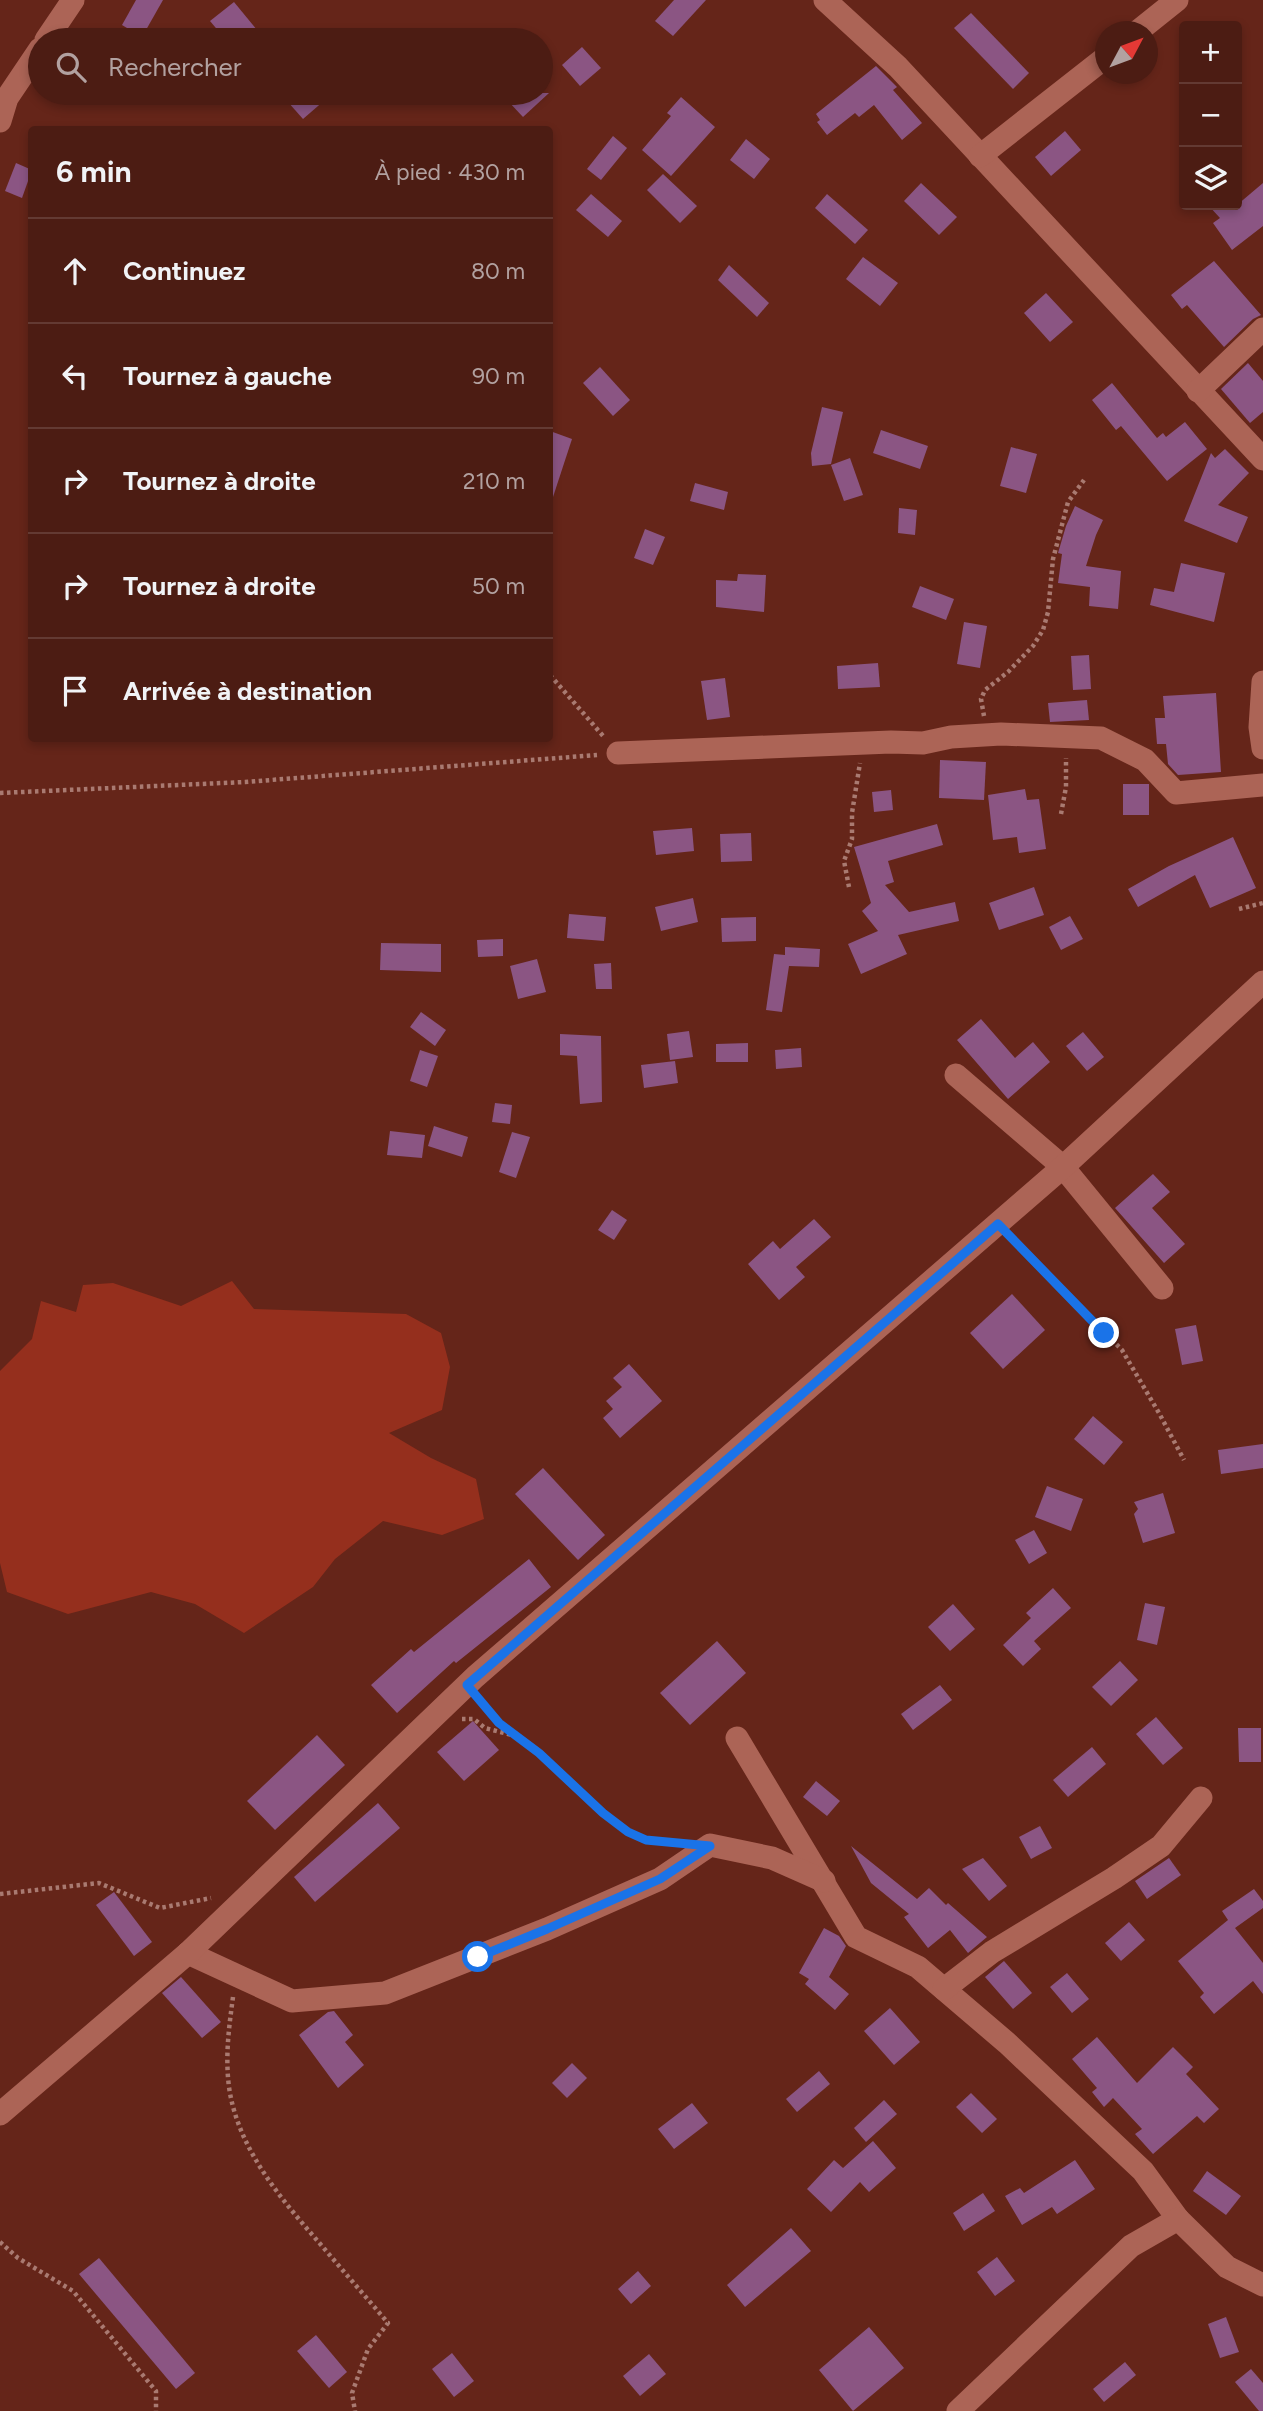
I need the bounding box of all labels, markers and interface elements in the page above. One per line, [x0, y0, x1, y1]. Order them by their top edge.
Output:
north arrow [1095, 21, 1158, 84]
map controls [1179, 21, 1242, 210]
button: + [1179, 21, 1242, 84]
search box [28, 28, 553, 105]
icon: search [52, 48, 90, 86]
text: Rechercher [108, 51, 242, 83]
button: − [1179, 84, 1242, 147]
button: layers [1179, 147, 1242, 210]
text: 6 min [56, 153, 132, 190]
text: À pied · 430 m [375, 158, 525, 186]
icon: ahead [56, 252, 94, 290]
text: Continuez [123, 255, 245, 287]
text: 80 m [471, 257, 525, 285]
icon: left [56, 357, 94, 395]
text: Tournez à gauche [123, 360, 332, 392]
text: 90 m [472, 362, 525, 390]
icon: right [56, 462, 94, 500]
text: Tournez à droite [123, 465, 316, 497]
text: 210 m [463, 467, 525, 495]
icon: right [56, 567, 94, 605]
text: Tournez à droite [123, 570, 316, 602]
text: 50 m [472, 572, 525, 600]
icon: arrive [56, 672, 94, 710]
text: Arrivée à destination [123, 675, 372, 707]
route end [1088, 1317, 1119, 1348]
route start [462, 1941, 493, 1972]

